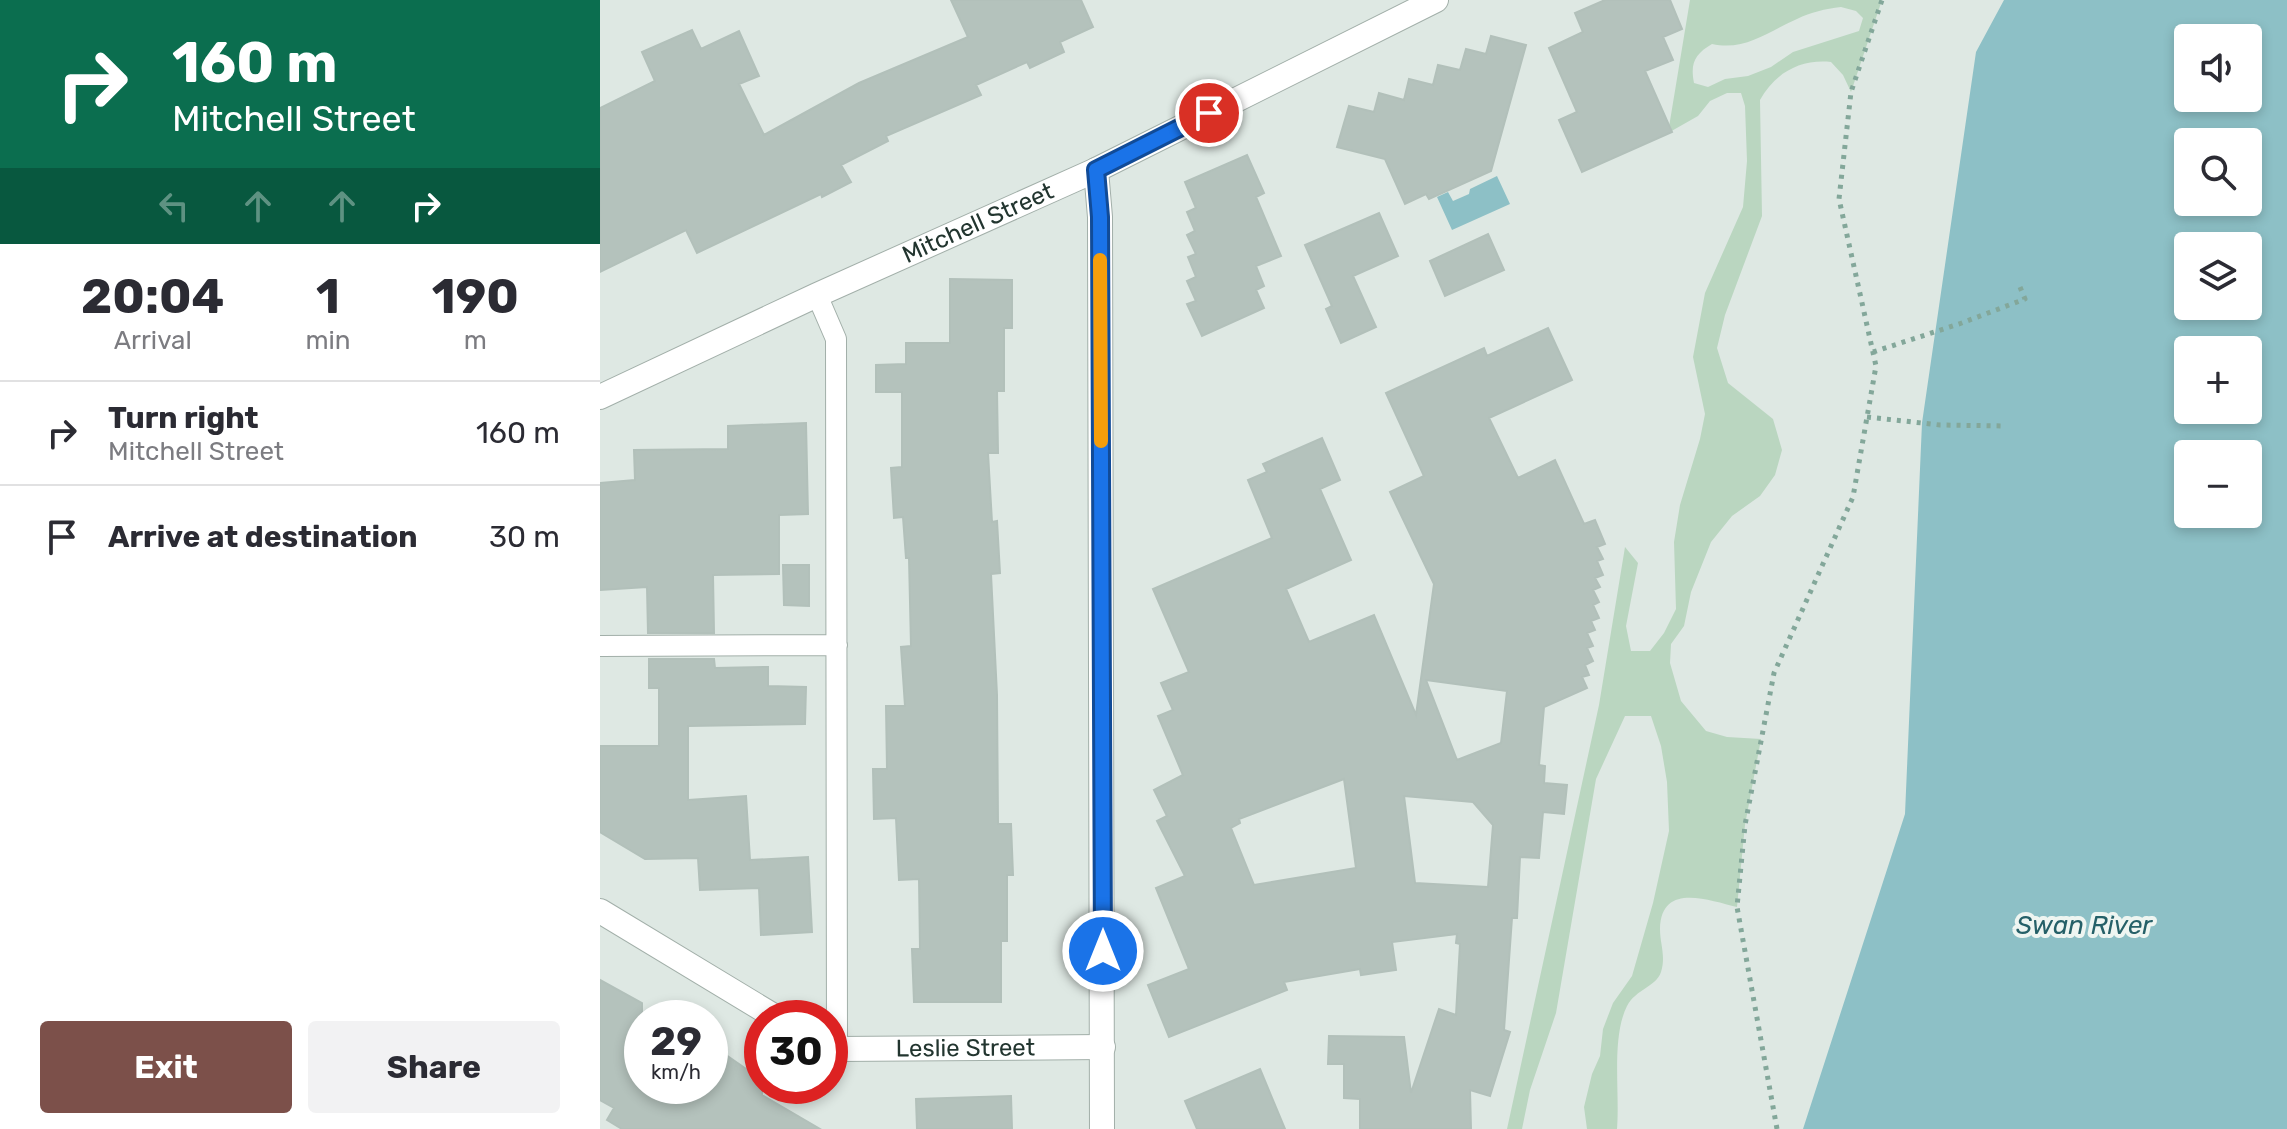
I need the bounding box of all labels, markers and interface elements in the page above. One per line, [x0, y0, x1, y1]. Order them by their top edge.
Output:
map controls [2174, 24, 2262, 528]
button: sound [2174, 24, 2262, 112]
text: 160 m [172, 30, 338, 96]
icon: right [40, 32, 144, 136]
pin [1175, 79, 1243, 147]
icon: arrive [1187, 91, 1231, 135]
text: Mitchell Street [172, 97, 416, 140]
button: search [2174, 128, 2262, 216]
street label: Mitchell Street [898, 177, 1058, 269]
icon: left [152, 184, 196, 228]
icon: ahead [236, 184, 280, 228]
icon: ahead [320, 184, 364, 228]
icon: right [404, 184, 448, 228]
button: layers [2174, 232, 2262, 320]
text: 20:04 [81, 268, 224, 325]
text: 1 [316, 268, 340, 325]
text: 190 [432, 268, 519, 325]
text: Arrival [114, 325, 192, 356]
text: min [305, 325, 351, 356]
text: m [464, 325, 487, 356]
button: + [2174, 336, 2262, 424]
text: Turn right [108, 400, 259, 436]
icon: right [40, 411, 84, 455]
text: 160 m [476, 415, 560, 451]
text: Mitchell Street [108, 436, 284, 467]
button: − [2174, 440, 2262, 528]
icon: arrive [40, 515, 84, 559]
text: Arrive at destination [108, 519, 418, 555]
text: 30 m [489, 519, 560, 555]
position arrow [1061, 909, 1145, 993]
water label: Swan River [2016, 910, 2153, 941]
speed limit sign: 30 [744, 1000, 848, 1104]
text: 29 [650, 1018, 702, 1065]
button: Exit [40, 1021, 292, 1113]
button: Share [308, 1021, 560, 1113]
street label: Leslie Street [896, 1034, 1035, 1063]
text: km/h [651, 1060, 701, 1084]

